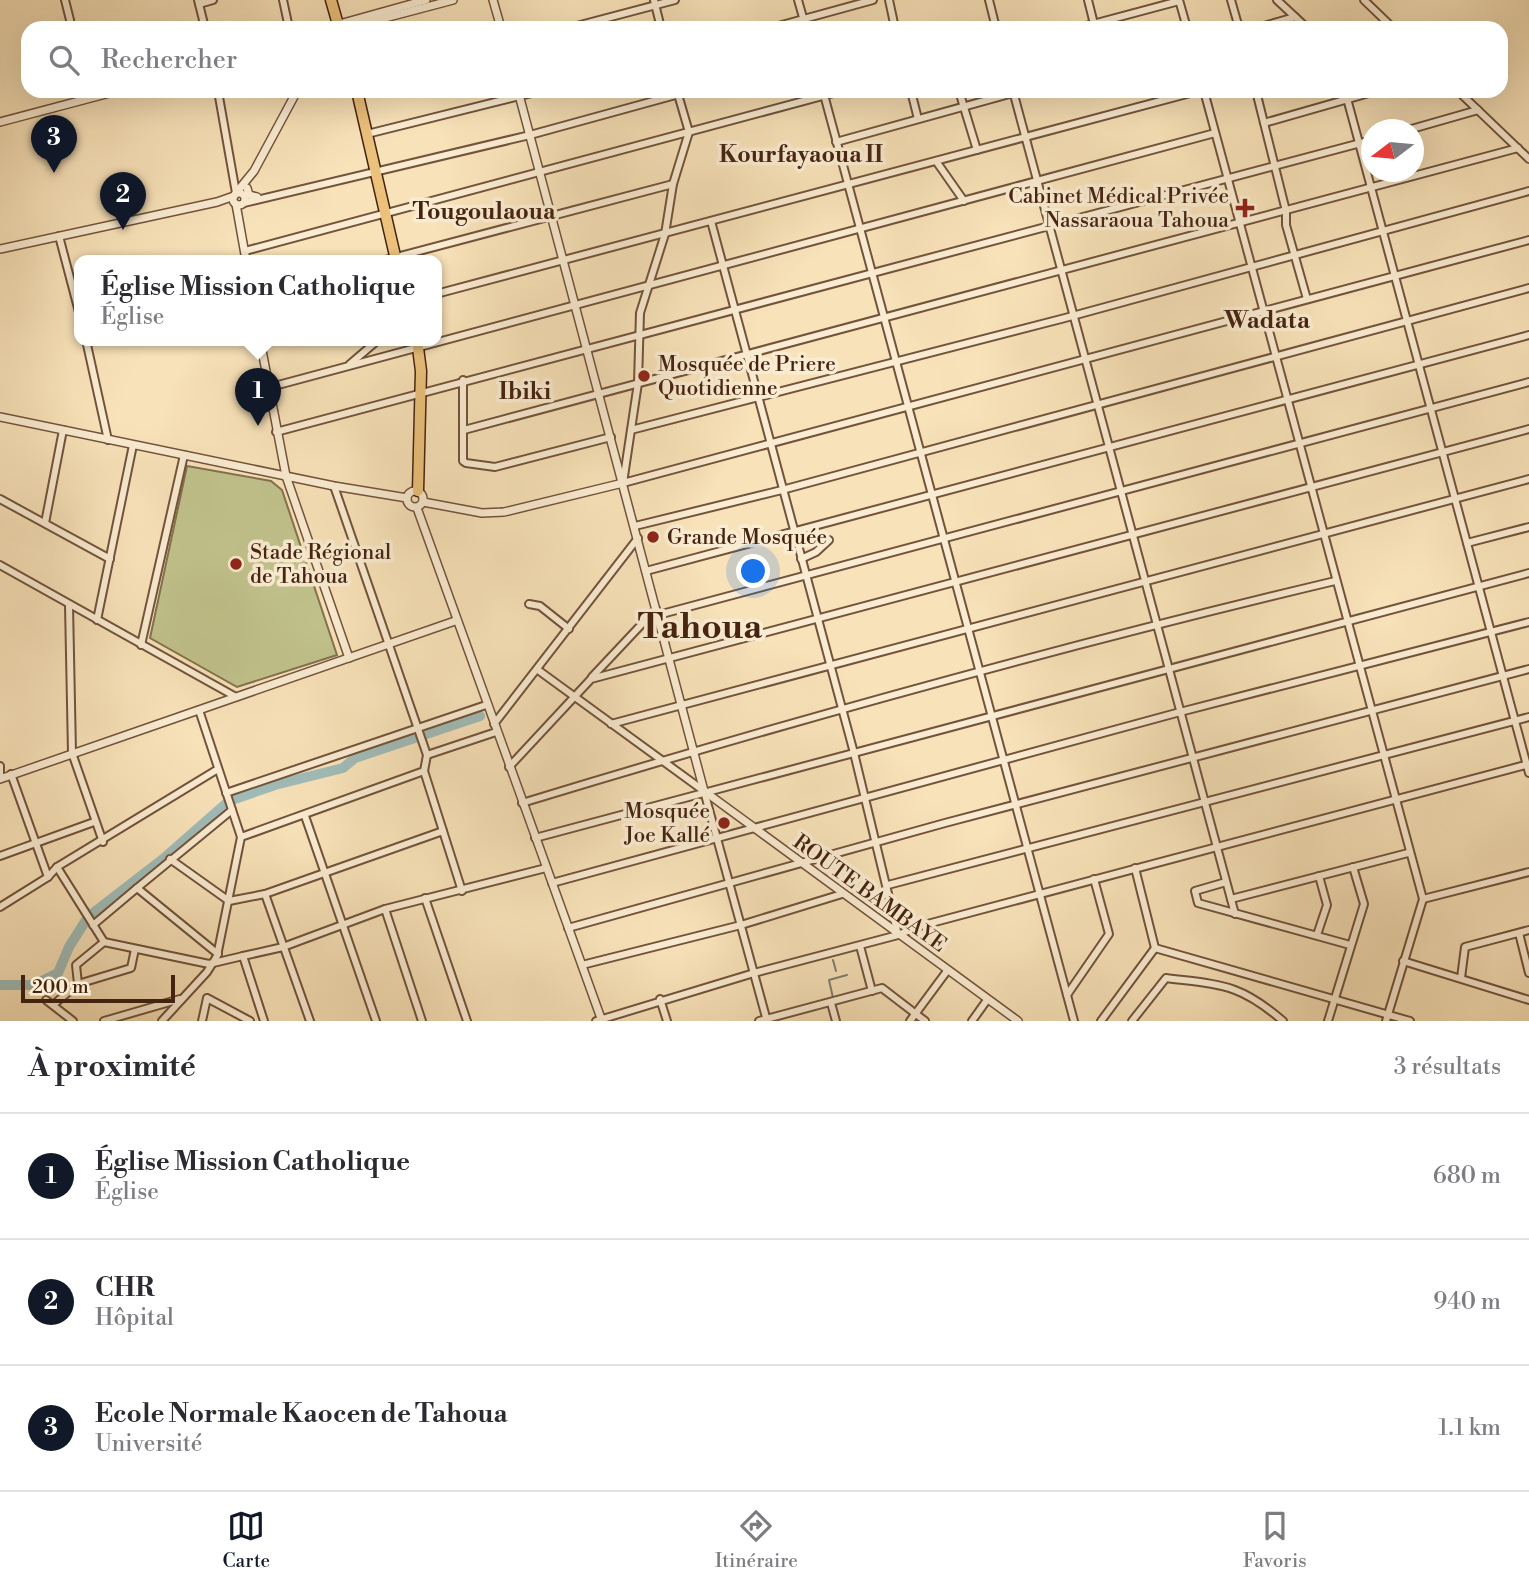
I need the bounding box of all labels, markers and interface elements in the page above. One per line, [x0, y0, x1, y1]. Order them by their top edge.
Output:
search box [21, 21, 1508, 98]
icon: search [45, 41, 83, 79]
text: Rechercher [101, 44, 237, 76]
pin: 3 [31, 115, 77, 173]
north arrow [1361, 119, 1424, 182]
district label: Kourfayaoua II [719, 141, 883, 169]
pin: 2 [100, 172, 146, 230]
place label: Cabinet Médical Privée Nassaraoua Tahoua [1008, 184, 1229, 234]
district label: Tougoulaoua [413, 198, 556, 226]
marker: Cabinet Médical Privée Nassaraoua Tahoua [1235, 198, 1255, 218]
popup [74, 255, 442, 346]
text: Église Mission Catholique [100, 271, 416, 303]
text: Église [100, 303, 164, 331]
district label: Wadata [1223, 306, 1311, 336]
place label: Mosquée de Priere Quotidienne [658, 352, 836, 402]
pin: 1 [235, 368, 281, 426]
marker: Mosquée de Priere Quotidienne [636, 368, 652, 384]
district label: Ibiki [499, 378, 551, 406]
place label: Grande Mosquée [667, 525, 827, 551]
marker: Grande Mosquée [645, 529, 661, 545]
place label: Stade Régional de Tahoua [250, 540, 391, 590]
your location [736, 554, 770, 588]
marker: Stade Régional de Tahoua [228, 556, 244, 572]
district label: Tahoua [638, 606, 763, 649]
place label: Mosquée Joe Kallé [623, 799, 710, 849]
marker: Mosquée Joe Kallé [716, 815, 732, 831]
street label: ROUTE BAMBAYE [788, 829, 951, 958]
scale bar [21, 972, 175, 1004]
text: 200 m [32, 975, 89, 999]
text: À proximité [28, 1048, 196, 1086]
text: 3 résultats [1394, 1053, 1501, 1081]
text: Église Mission Catholique [95, 1146, 410, 1178]
text: 1 [45, 1162, 57, 1190]
text: 680 m [1433, 1162, 1501, 1190]
text: Église [95, 1178, 159, 1206]
text: CHR [95, 1272, 154, 1304]
text: 2 [44, 1288, 58, 1316]
text: 940 m [1433, 1288, 1501, 1316]
text: Hôpital [95, 1304, 174, 1332]
text: Ecole Normale Kaocen de Tahoua [95, 1398, 508, 1430]
text: 3 [44, 1414, 58, 1442]
text: 1.1 km [1438, 1414, 1501, 1442]
text: Université [95, 1430, 202, 1458]
tab: Carte [223, 1507, 270, 1573]
tab: Itinéraire [715, 1507, 798, 1573]
tab: Favoris [1243, 1507, 1307, 1573]

